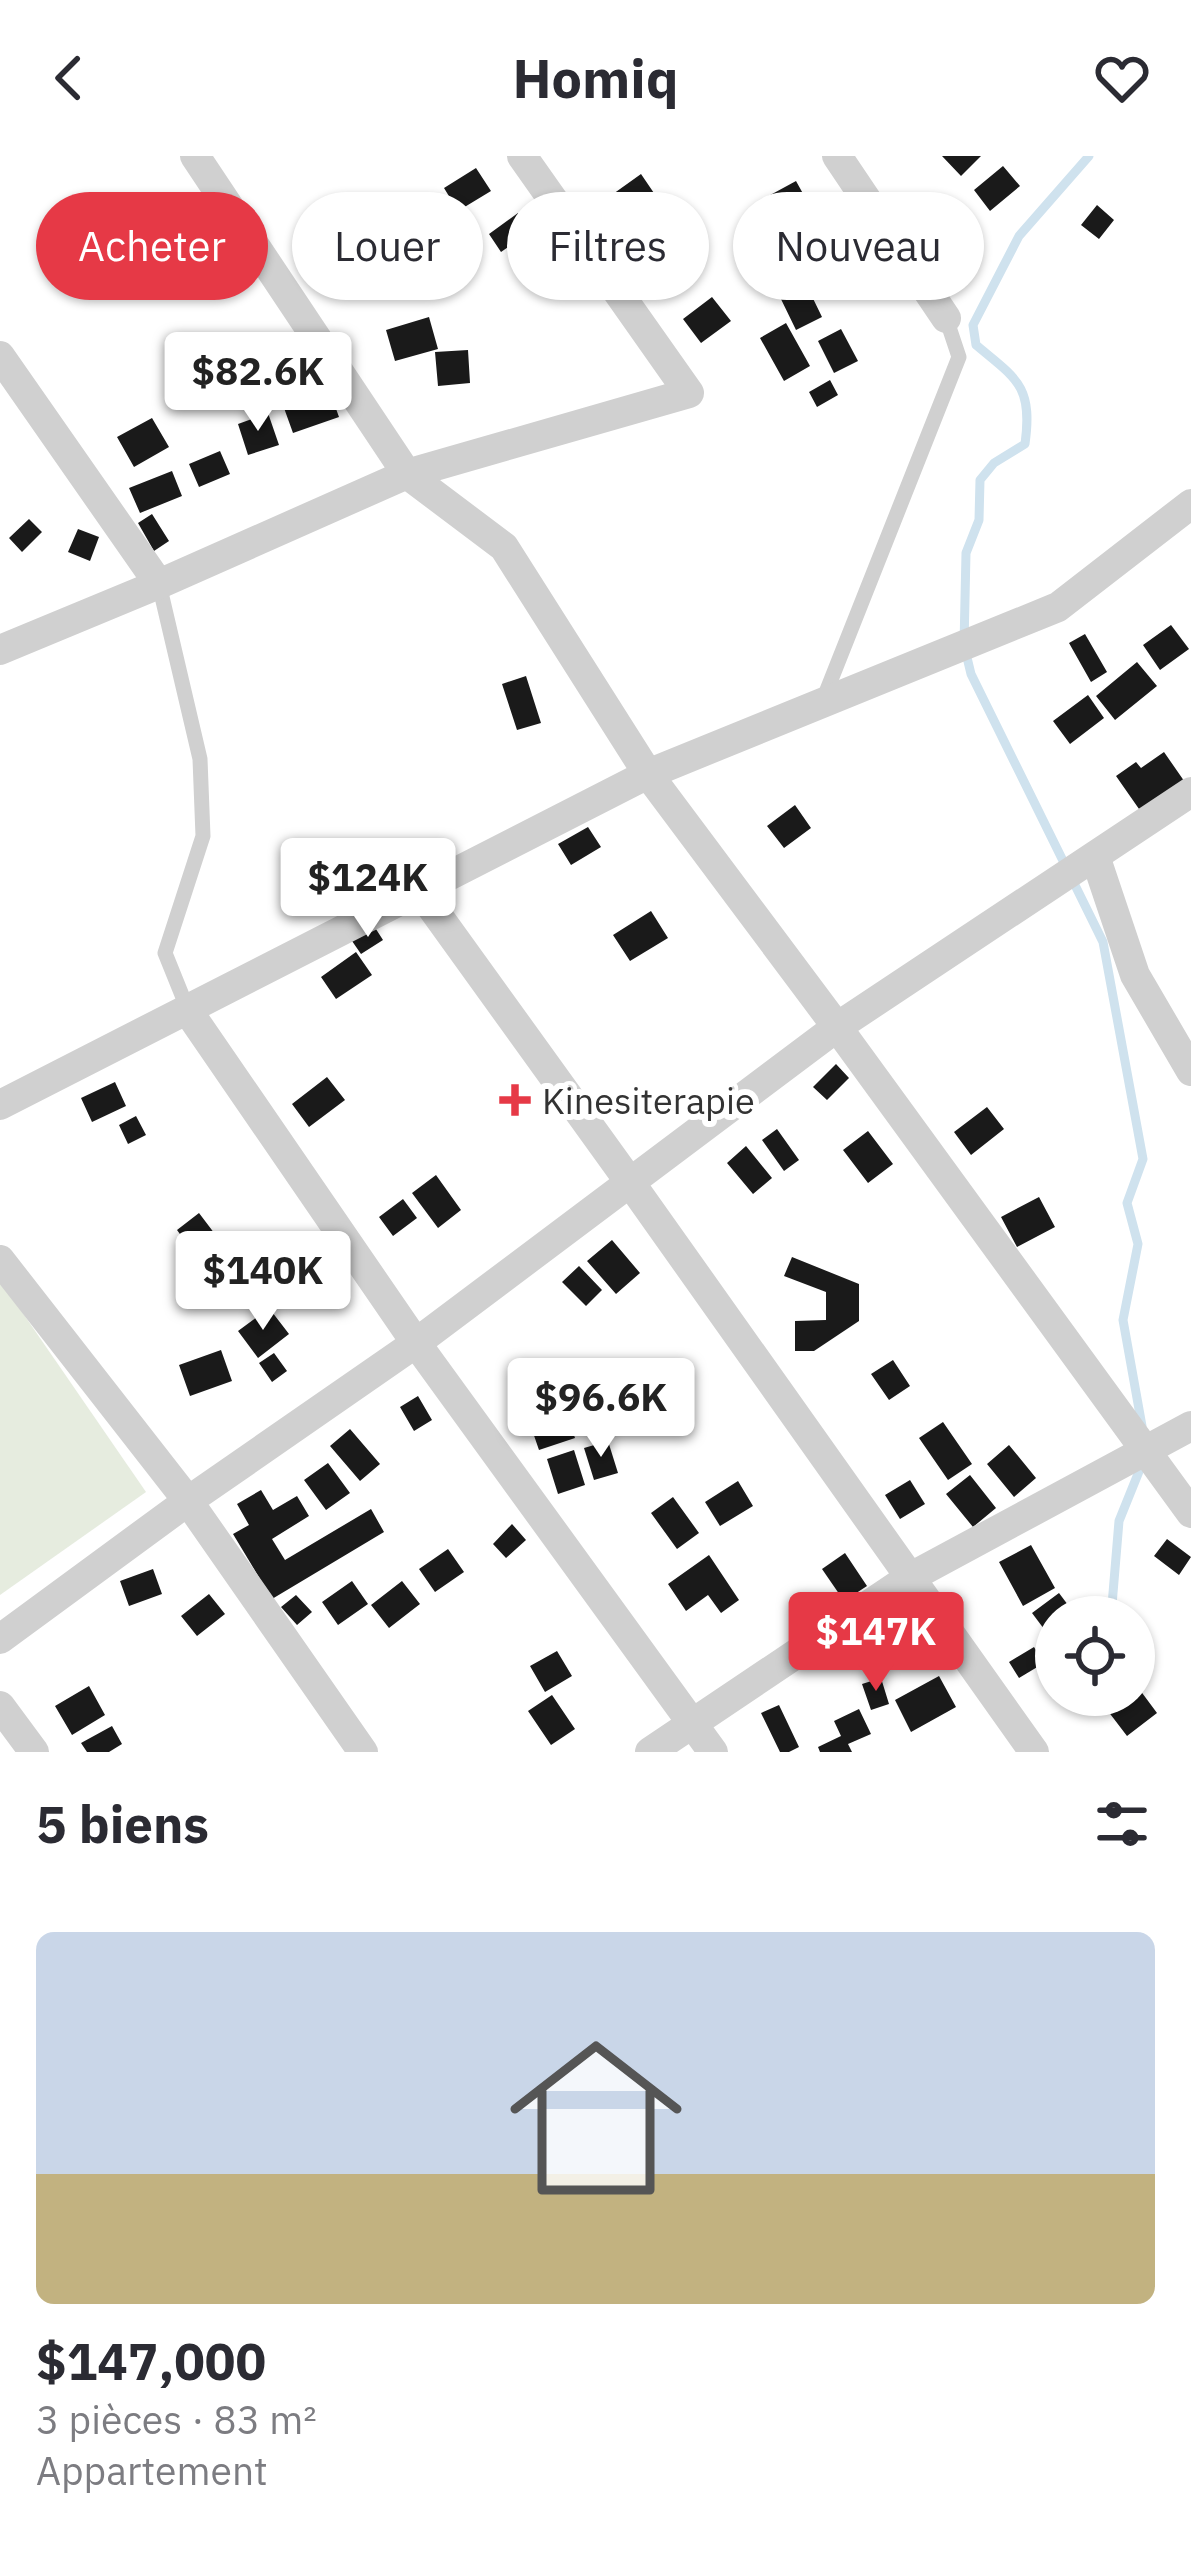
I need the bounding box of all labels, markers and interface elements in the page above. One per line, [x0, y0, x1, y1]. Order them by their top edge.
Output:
text: Homiq [512, 43, 679, 113]
icon: back [36, 45, 102, 111]
icon: heart [1089, 45, 1155, 111]
chip: Acheter [36, 192, 268, 300]
chip: Louer [292, 192, 483, 300]
chip: Filtres [507, 192, 709, 300]
chip: Nouveau [733, 192, 984, 300]
pin: $82.6K [160, 332, 356, 434]
text: $82.6K [192, 345, 324, 396]
pin: $124K [284, 838, 452, 940]
text: $124K [308, 851, 428, 902]
place label: Kinesiterapie [542, 1077, 755, 1124]
marker: Kinesiterapie [499, 1084, 531, 1116]
pin: $140K [179, 1231, 347, 1333]
text: $140K [203, 1244, 323, 1295]
pin: $96.6K [503, 1358, 699, 1460]
text: $96.6K [535, 1371, 667, 1422]
pin: $147K [792, 1592, 960, 1694]
map controls [1035, 1596, 1155, 1716]
button: locate [1035, 1596, 1155, 1716]
text: $147K [816, 1605, 936, 1656]
text: 5 biens [36, 1791, 209, 1857]
icon: filters [1089, 1791, 1155, 1857]
icon: home [488, 2010, 704, 2226]
text: $147,000 [36, 2328, 266, 2394]
text: 3 pièces · 83 m² [36, 2394, 317, 2445]
text: Appartement [36, 2445, 268, 2496]

